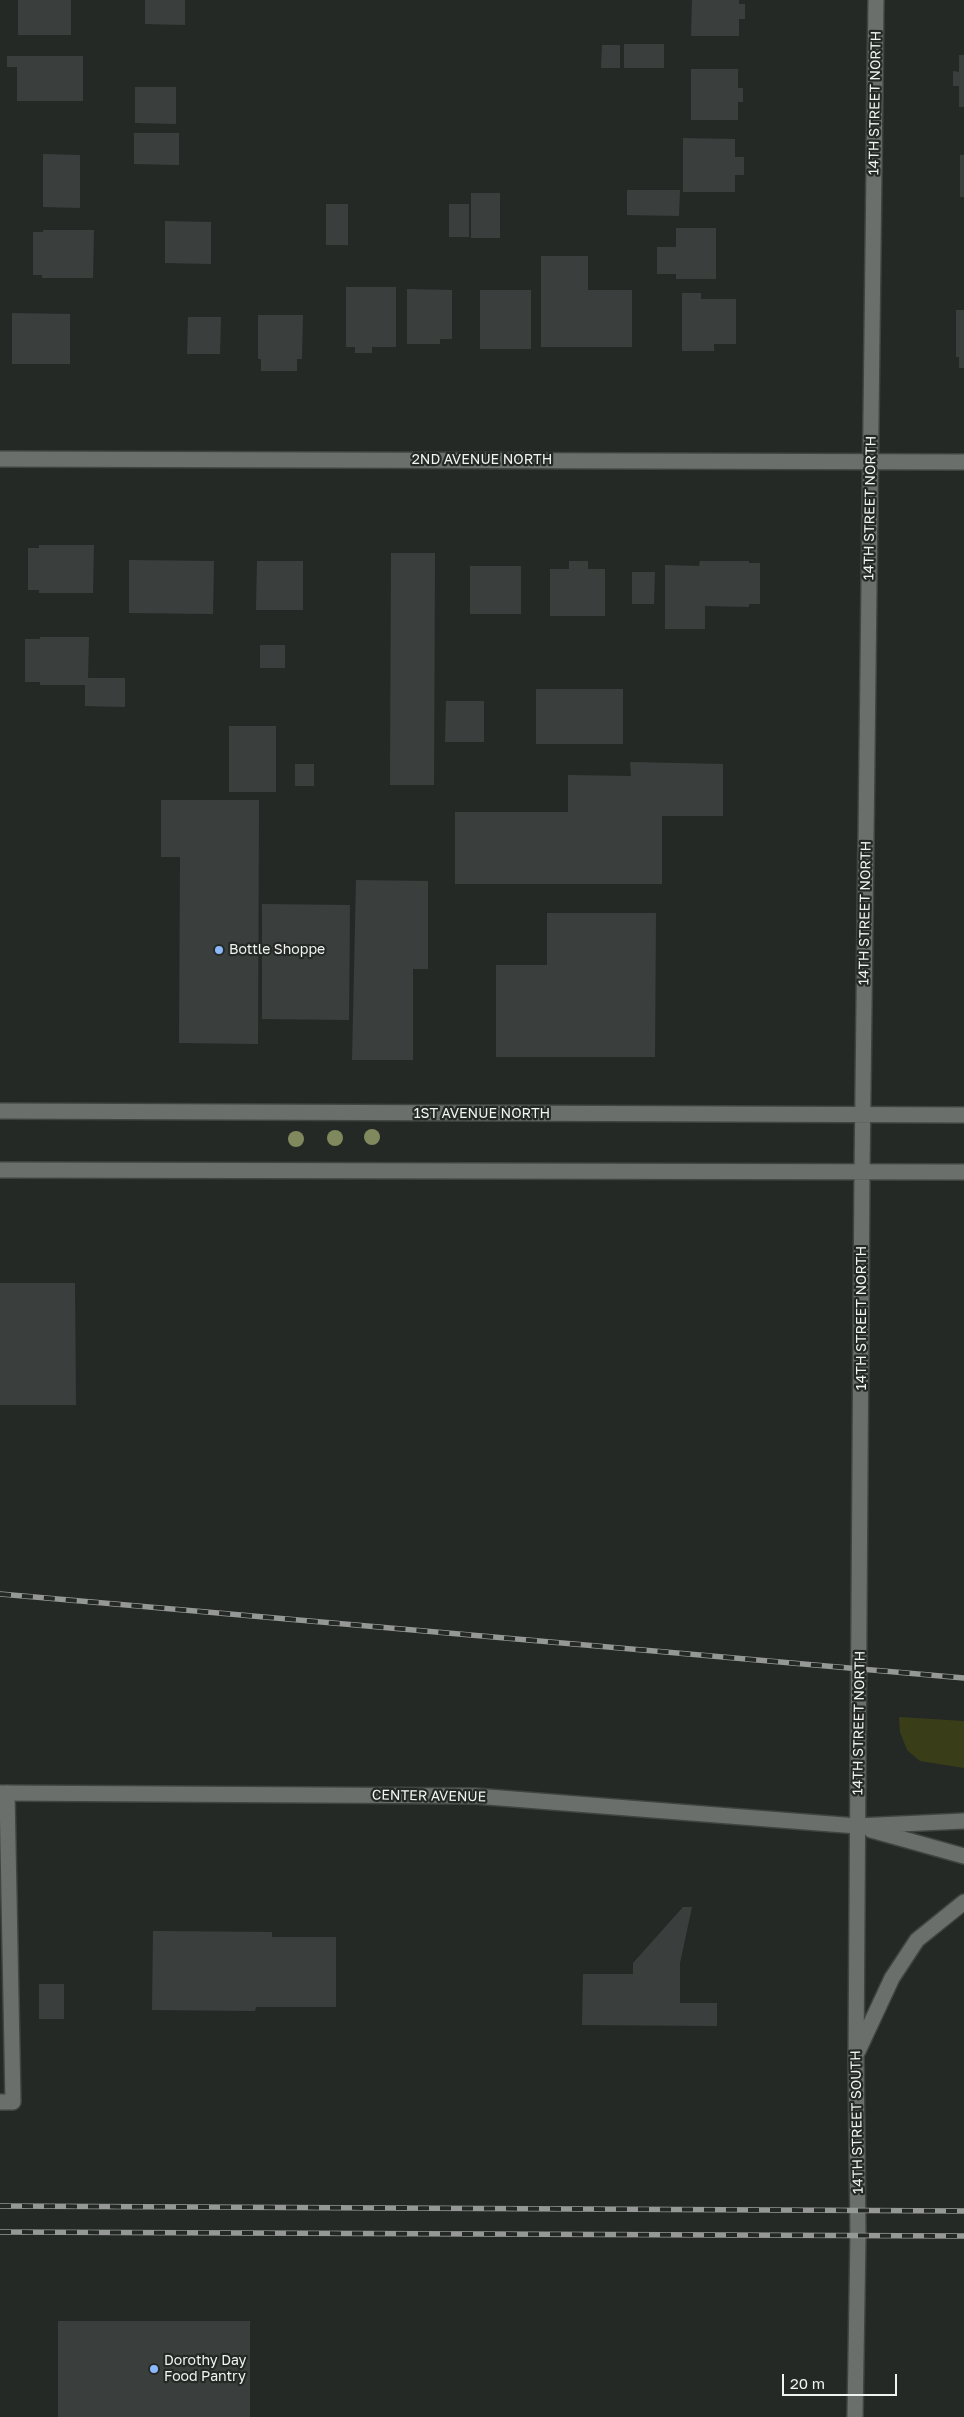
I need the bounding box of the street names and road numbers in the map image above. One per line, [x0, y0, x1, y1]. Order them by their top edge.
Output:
street label: 14TH STREET NORTH [865, 31, 885, 175]
street label: 14TH STREET NORTH [860, 436, 880, 580]
street label: 2ND AVENUE NORTH [412, 452, 552, 468]
street label: 14TH STREET NORTH [855, 841, 875, 985]
street label: 1ST AVENUE NORTH [414, 1106, 550, 1122]
street label: 14TH STREET NORTH [854, 1246, 870, 1390]
street label: 14TH STREET NORTH [849, 1651, 869, 1795]
street label: CENTER AVENUE [372, 1787, 486, 1805]
street label: 14TH STREET SOUTH [847, 2050, 867, 2194]

